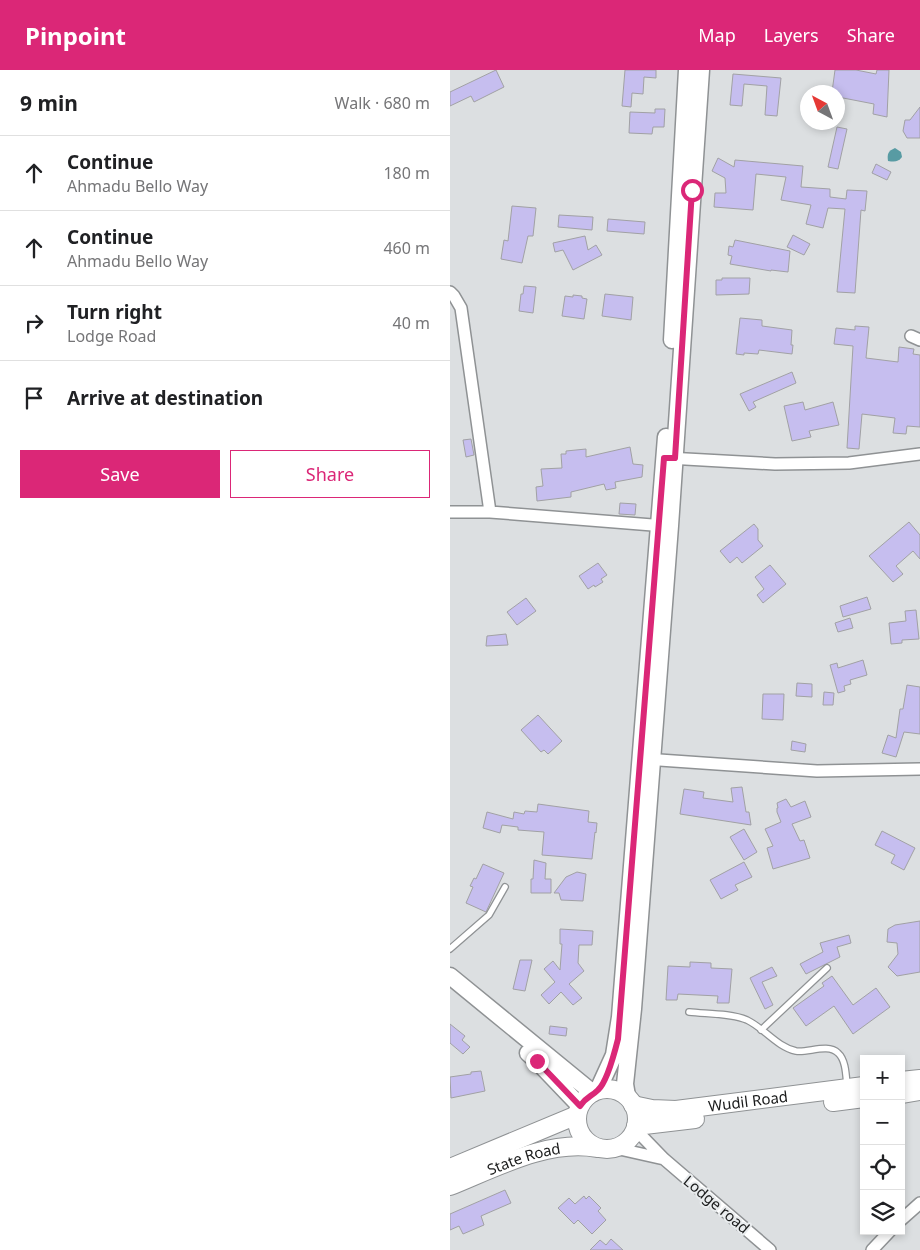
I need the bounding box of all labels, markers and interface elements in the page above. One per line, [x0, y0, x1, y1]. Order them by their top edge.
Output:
text: Pinpoint [25, 19, 126, 52]
text: Map [698, 23, 736, 47]
text: Layers [764, 23, 819, 47]
text: Share [847, 23, 895, 47]
north arrow [800, 85, 845, 130]
text: 9 min [20, 89, 78, 117]
text: Walk · 680 m [335, 92, 430, 114]
text: Continue [67, 149, 153, 175]
icon: ahead [20, 159, 48, 187]
text: 180 m [383, 162, 430, 184]
text: Ahmadu Bello Way [67, 175, 208, 197]
route start [681, 179, 704, 202]
text: Continue [67, 224, 153, 250]
icon: ahead [20, 234, 48, 262]
text: 460 m [383, 237, 430, 259]
text: Ahmadu Bello Way [67, 250, 208, 272]
text: Turn right [67, 299, 162, 325]
icon: right [20, 309, 48, 337]
text: 40 m [393, 312, 430, 334]
text: Lodge Road [67, 325, 156, 347]
icon: arrive [20, 384, 48, 412]
text: Arrive at destination [67, 385, 263, 411]
button: Save [20, 450, 220, 498]
button: Share [230, 450, 430, 498]
route end [526, 1050, 549, 1073]
map controls [860, 1055, 905, 1235]
button: + [860, 1055, 905, 1100]
street label: Wudil Road [707, 1086, 789, 1116]
button: − [860, 1100, 905, 1145]
street label: State Road [484, 1138, 562, 1179]
button: locate [860, 1145, 905, 1190]
street label: Lodge road [680, 1171, 754, 1237]
button: layers [860, 1190, 905, 1235]

